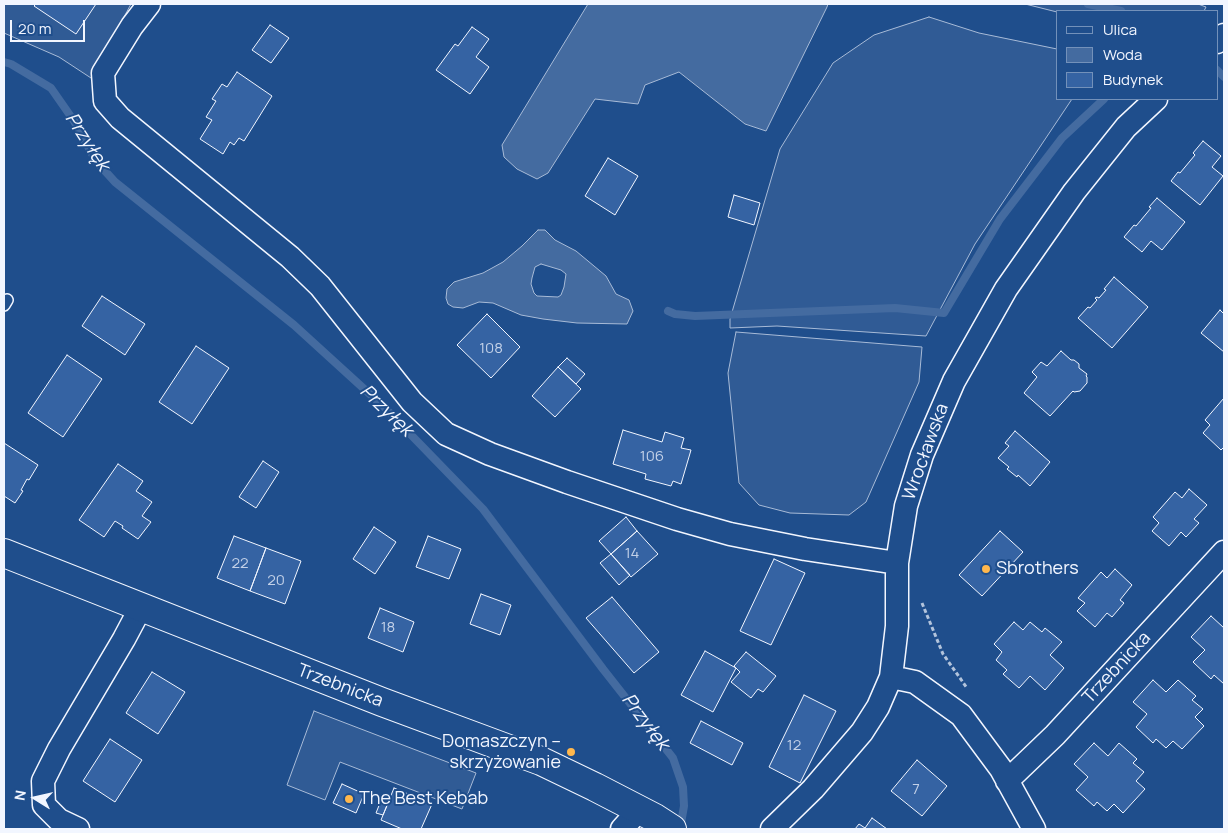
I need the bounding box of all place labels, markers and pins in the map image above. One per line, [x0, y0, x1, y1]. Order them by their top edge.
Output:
place label: Sbrothers [996, 558, 1079, 580]
marker: Sbrothers [980, 563, 992, 575]
place label: Domaszczyn – skrzyżowanie [442, 731, 561, 774]
marker: Domaszczyn – skrzyżowanie [565, 746, 577, 758]
place label: The Best Kebab [359, 788, 488, 810]
marker: The Best Kebab [343, 793, 355, 805]

